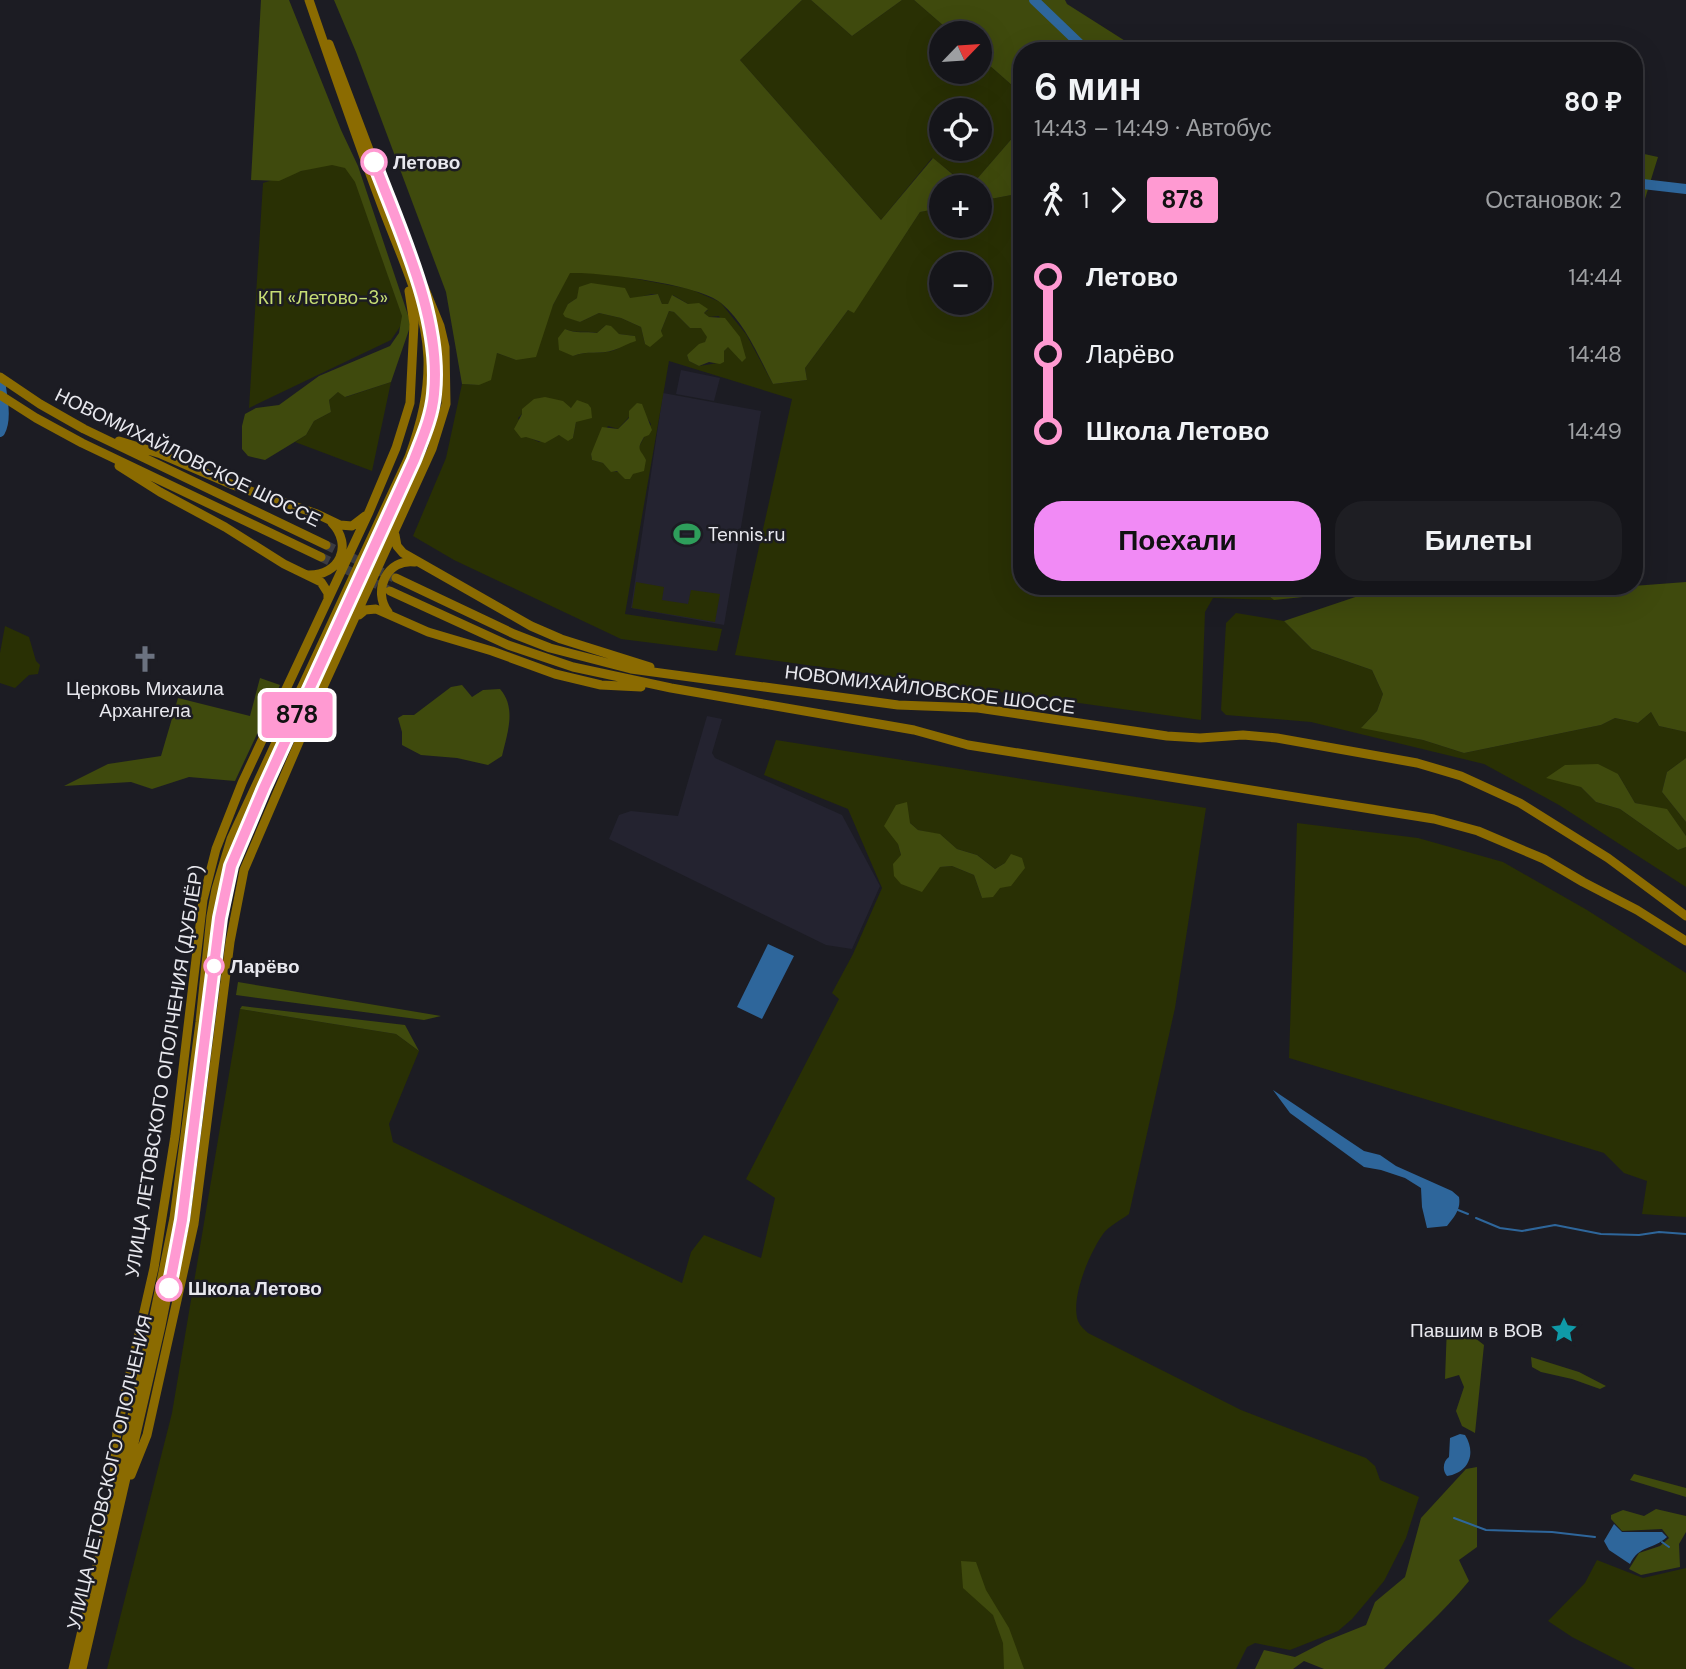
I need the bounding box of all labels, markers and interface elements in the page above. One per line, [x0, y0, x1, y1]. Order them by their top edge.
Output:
north arrow [929, 21, 992, 84]
map controls [929, 21, 992, 315]
text: 6 мин [1034, 62, 1142, 112]
text: 80 ₽ [1564, 85, 1622, 119]
button: locate [929, 98, 992, 161]
text: 14:43 – 14:49 · Автобус [1034, 113, 1271, 143]
marker: Летово [361, 149, 387, 175]
place label: Летово [393, 150, 460, 175]
button: + [929, 175, 992, 238]
icon: walk [1034, 181, 1072, 219]
icon: forward [1099, 181, 1137, 219]
text: 878 [1161, 184, 1204, 215]
text: 1 [1082, 185, 1089, 215]
text: Остановок: 2 [1485, 185, 1622, 215]
button: − [929, 252, 992, 315]
text: Летово [1086, 260, 1178, 294]
text: 14:44 [1568, 262, 1622, 292]
park label: КП «Летово-3» [258, 285, 388, 310]
text: Ларёво [1086, 337, 1174, 371]
text: 14:48 [1568, 339, 1622, 369]
street label: НОВОМИХАЙЛОВСКОЕ ШОССЕ [51, 382, 325, 533]
text: Школа Летово [1086, 414, 1269, 448]
text: 14:49 [1568, 416, 1622, 446]
button: Поехали [1034, 501, 1321, 581]
button: Билеты [1335, 501, 1622, 581]
sports icon: Tennis.ru [672, 519, 702, 549]
place label: Tennis.ru [708, 522, 785, 547]
church icon: Церковь Михаила Архангела [130, 644, 160, 674]
street label: НОВОМИХАЙЛОВСКОЕ ШОССЕ [783, 659, 1077, 720]
place label: Церковь Михаила Архангела [66, 676, 224, 723]
line badge: 878 [257, 692, 337, 738]
text: 878 [276, 699, 318, 730]
street label: УЛИЦА ЛЕТОВСКОГО ОПОЛЧЕНИЯ (ДУБЛЁР) [120, 863, 209, 1279]
place label: Ларёво [230, 954, 300, 979]
marker: Ларёво [204, 956, 224, 976]
marker: Школа Летово [156, 1275, 182, 1301]
place label: Школа Летово [188, 1276, 322, 1301]
street label: УЛИЦА ЛЕТОВСКОГО ОПОЛЧЕНИЯ [61, 1312, 158, 1632]
place icon: Павшим в ВОВ [1549, 1315, 1579, 1345]
place label: Павшим в ВОВ [1410, 1318, 1543, 1343]

